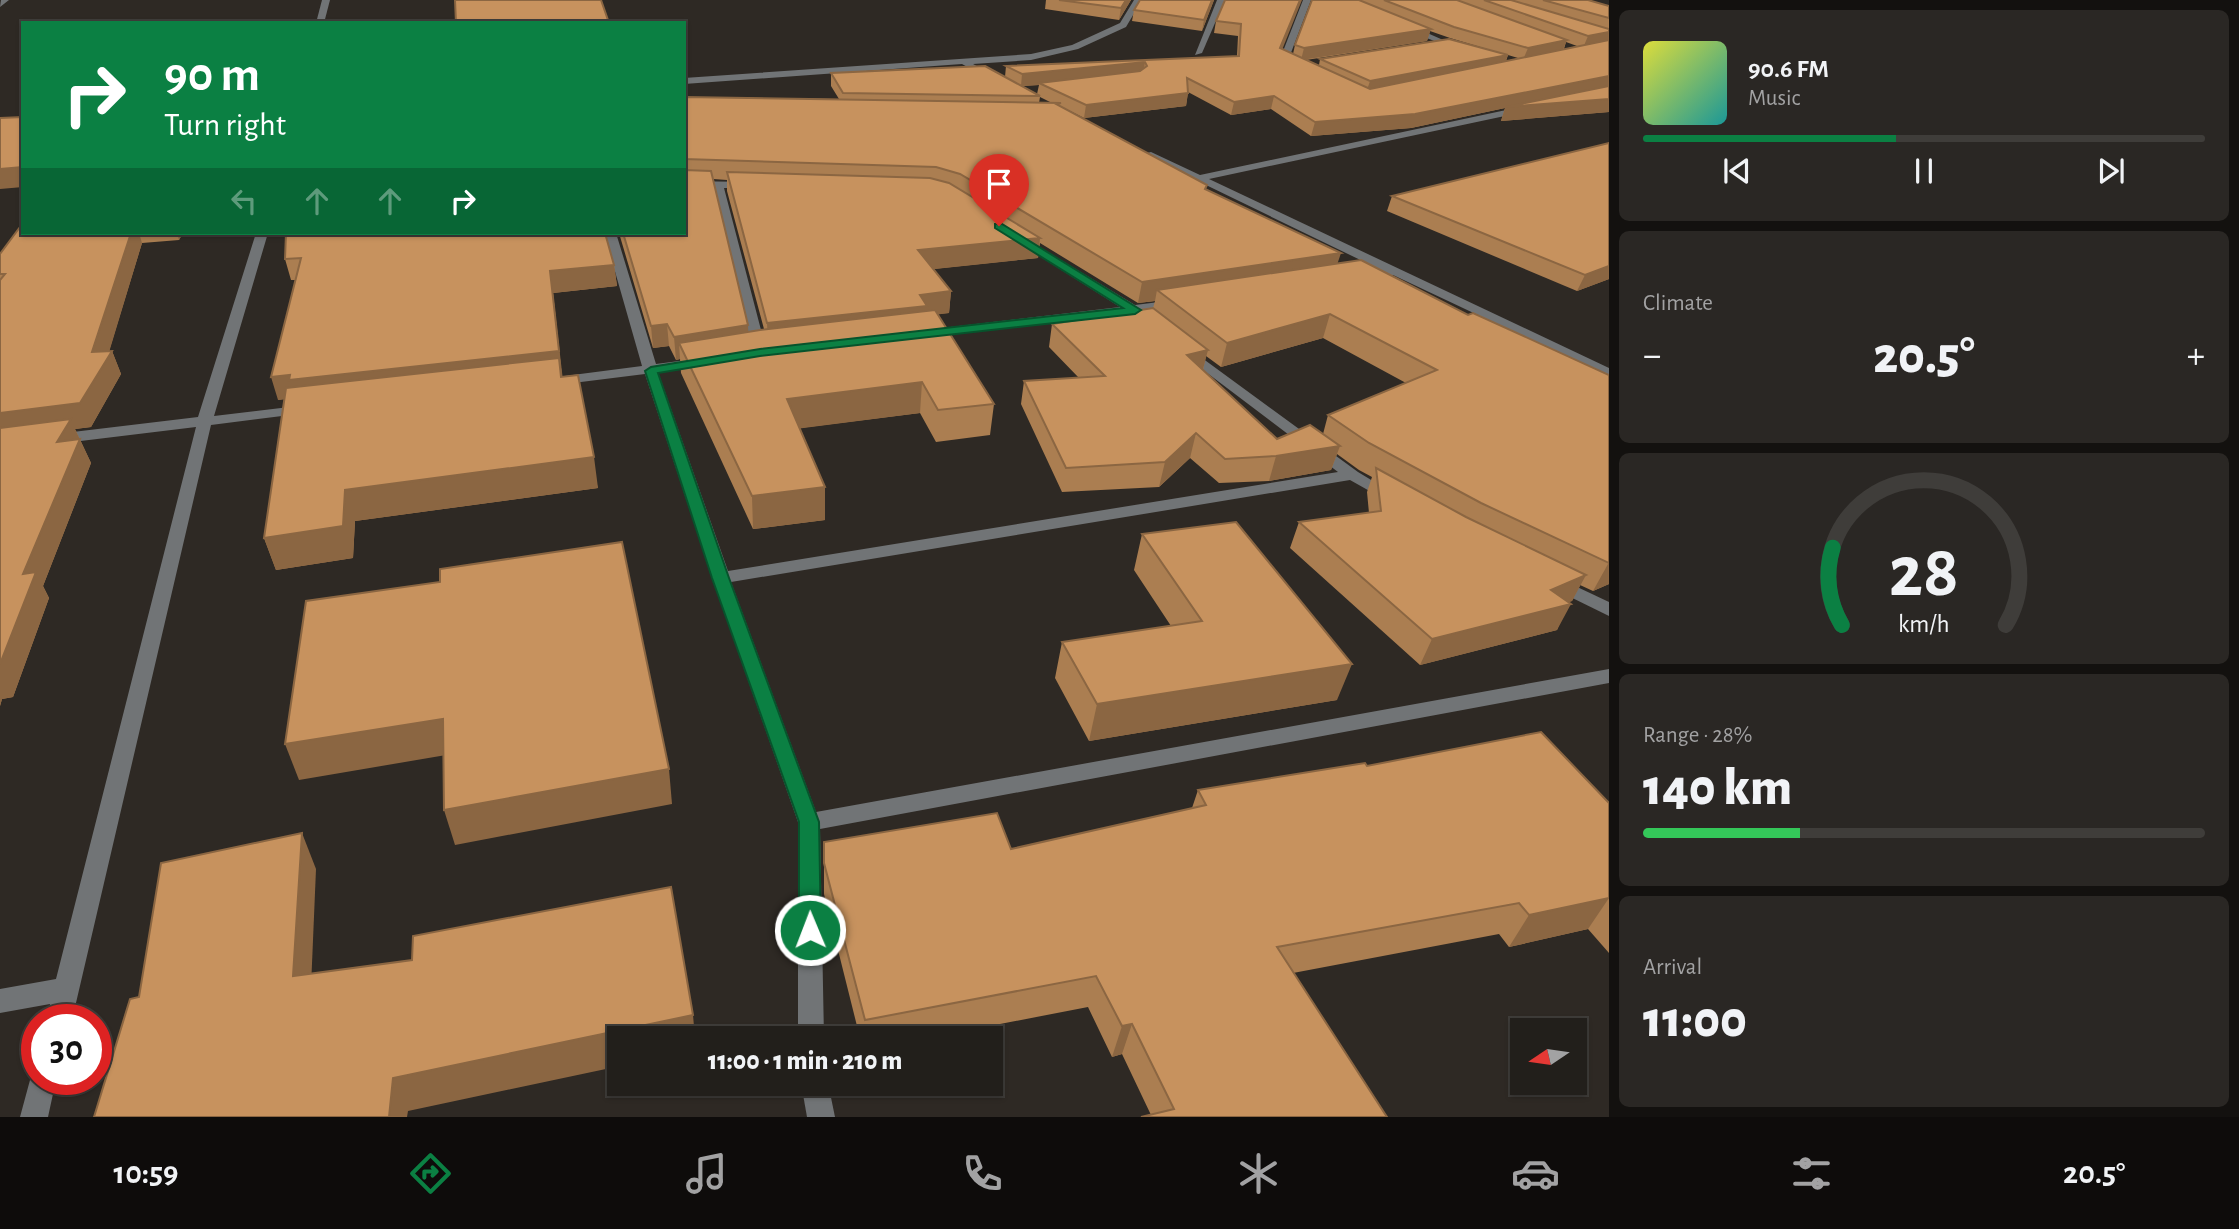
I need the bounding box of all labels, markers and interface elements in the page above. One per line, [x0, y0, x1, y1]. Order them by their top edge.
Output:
icon: right [49, 49, 140, 140]
text: 90 m [164, 51, 260, 100]
text: 90.6 FM [1748, 56, 1829, 82]
text: Music [1748, 87, 1800, 110]
text: Turn right [164, 109, 286, 141]
icon: previous [1718, 152, 1756, 190]
icon: pause [1905, 152, 1943, 190]
icon: next [2092, 152, 2130, 190]
pin [969, 154, 1029, 226]
icon: arrive [980, 165, 1018, 203]
icon: left [225, 182, 263, 220]
icon: ahead [298, 182, 336, 220]
icon: ahead [371, 182, 409, 220]
icon: right [444, 182, 482, 220]
text: Climate [1643, 292, 1713, 315]
text: 20.5° [1873, 330, 1975, 382]
text: − [1643, 337, 1661, 375]
text: + [2187, 337, 2205, 375]
text: 28 [1889, 537, 1959, 610]
text: km/h [1898, 611, 1950, 636]
text: Range · 28% [1643, 724, 1753, 747]
text: 140 km [1643, 762, 1792, 814]
position arrow [773, 893, 847, 967]
text: Arrival [1643, 956, 1702, 979]
text: 11:00 [1643, 994, 1747, 1046]
speed limit sign: 30 [21, 1004, 112, 1095]
north arrow [1510, 1018, 1587, 1096]
map controls [1510, 1018, 1587, 1095]
text: 11:00 · 1 min · 210 m [708, 1048, 902, 1074]
icon: directions [406, 1149, 455, 1198]
icon: music [682, 1149, 731, 1198]
icon: phone [958, 1149, 1007, 1198]
icon: climate [1234, 1149, 1283, 1198]
icon: car [1511, 1149, 1560, 1198]
icon: filters [1787, 1149, 1836, 1198]
text: 10:59 [114, 1157, 178, 1189]
text: 20.5° [2063, 1157, 2125, 1189]

